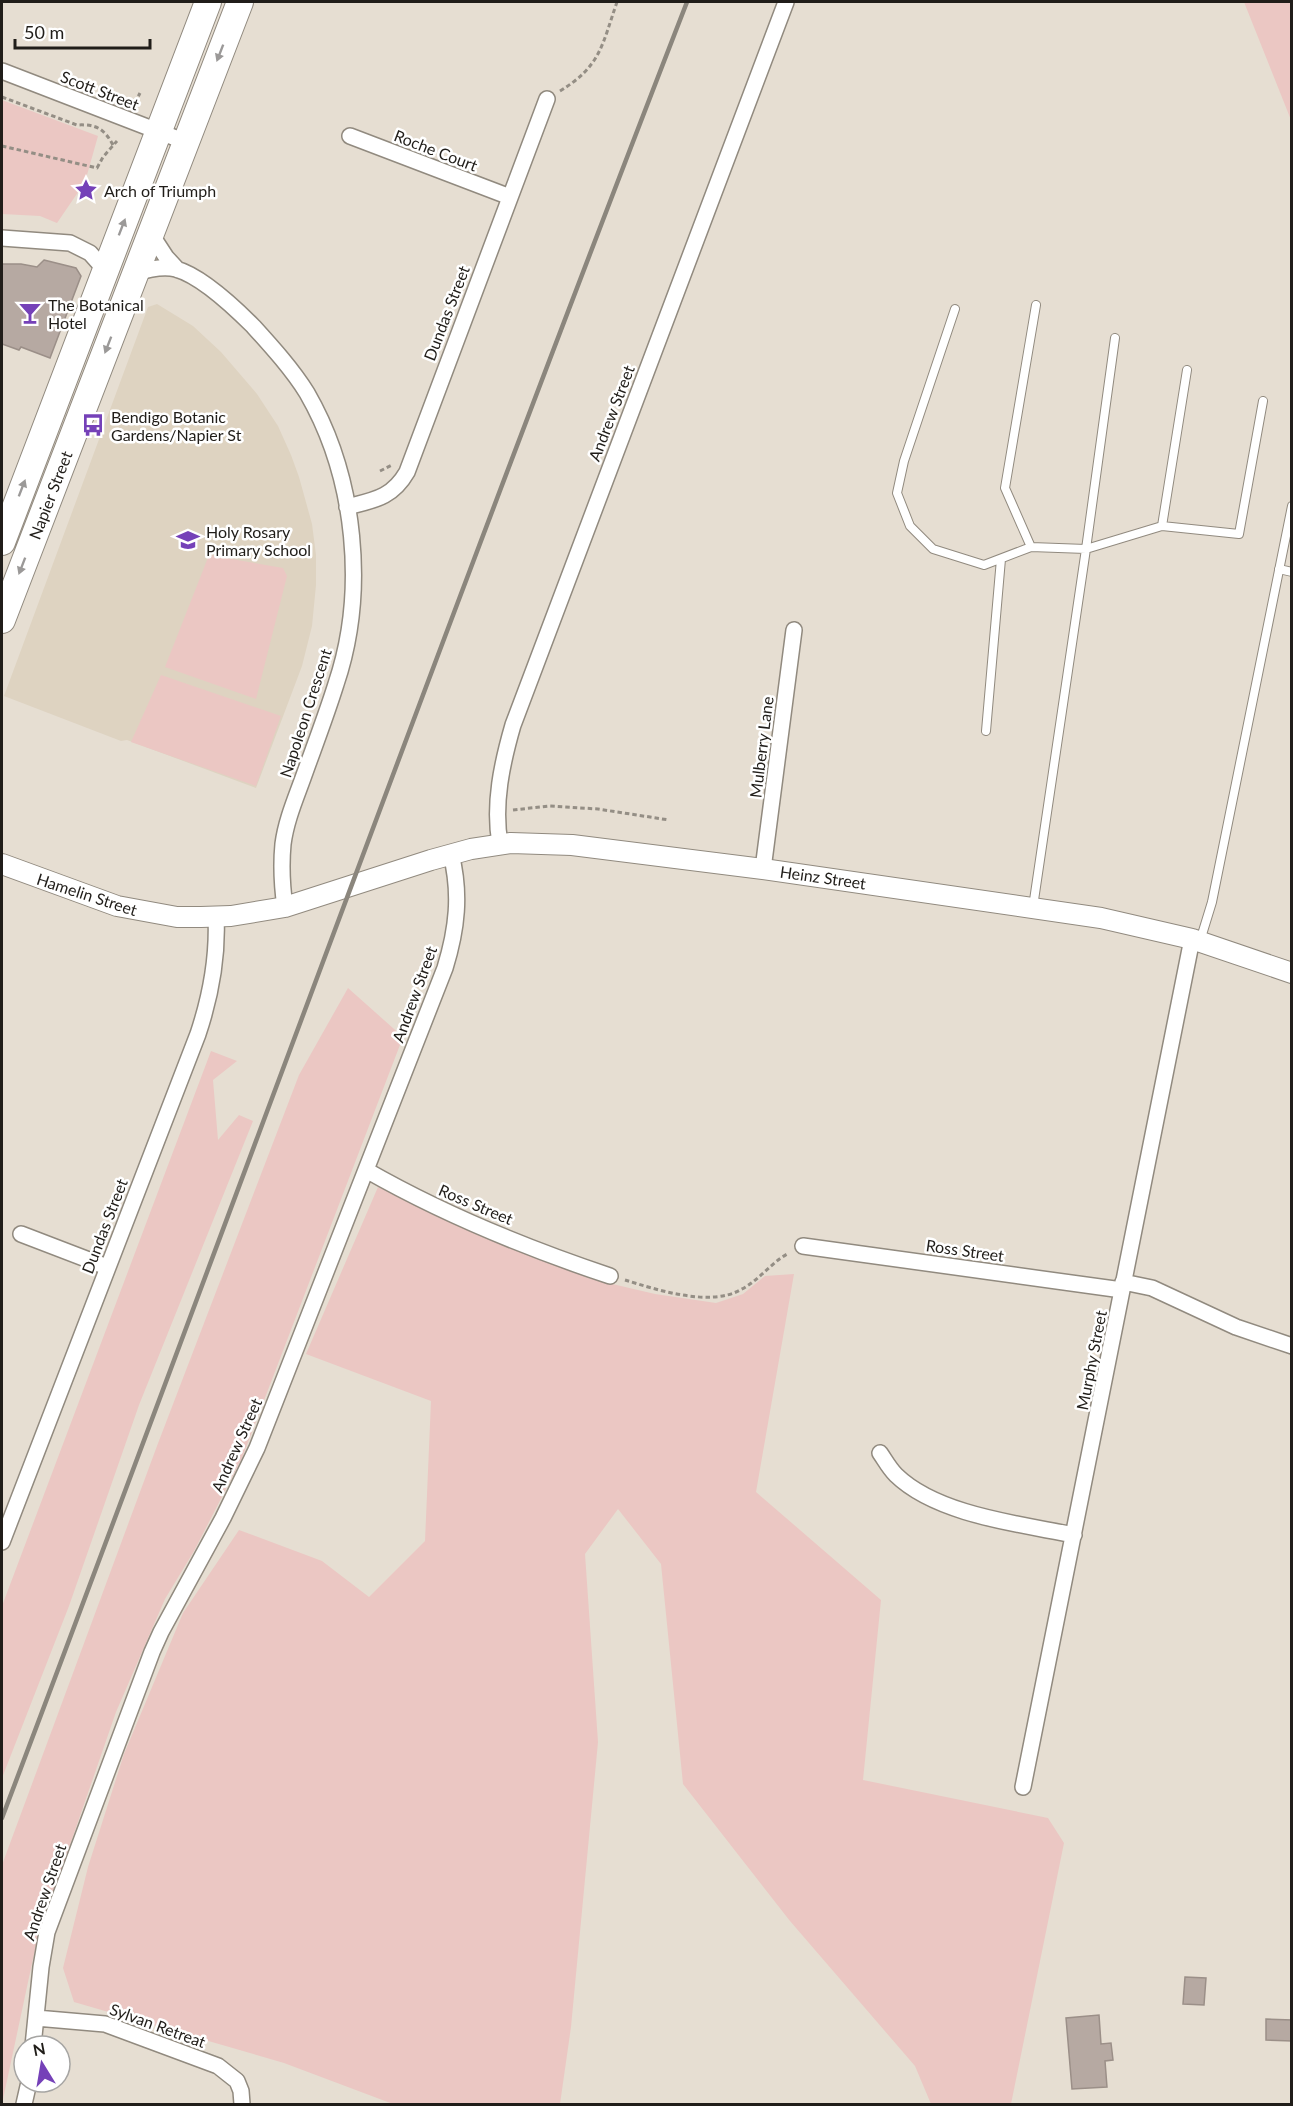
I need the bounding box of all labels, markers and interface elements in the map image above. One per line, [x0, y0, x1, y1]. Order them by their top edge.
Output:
scale bar [15, 12, 150, 50]
text: 50 m [24, 21, 64, 43]
one-way arrow [215, 44, 225, 62]
street label: Scott Street [58, 66, 142, 114]
street label: Roche Court [392, 125, 481, 175]
place icon: Arch of Triumph [73, 177, 99, 203]
place label: Arch of Triumph [104, 181, 216, 200]
one-way arrow [118, 218, 128, 236]
street label: Dundas Street [419, 263, 473, 363]
place label: The Botanical Hotel [48, 295, 144, 332]
bar icon: The Botanical Hotel [17, 300, 43, 326]
one-way arrow [103, 336, 112, 354]
street label: Andrew Street [584, 362, 638, 464]
place label: Bendigo Botanic Gardens/Napier St [111, 407, 242, 444]
bus stop icon: Bendigo Botanic Gardens/Napier St [80, 412, 106, 438]
street label: Napier Street [24, 448, 76, 542]
one-way arrow [18, 479, 28, 497]
place label: Holy Rosary Primary School [206, 522, 311, 559]
school or university icon: Holy Rosary Primary School [175, 527, 201, 553]
one-way arrow [17, 557, 27, 575]
street label: Napoleon Crescent [275, 646, 335, 780]
street label: Mulberry Lane [745, 695, 777, 799]
street label: Heinz Street [779, 862, 867, 892]
street label: Hamelin Street [34, 869, 140, 919]
street label: Andrew Street [388, 943, 440, 1045]
street label: Dundas Street [77, 1176, 131, 1276]
street label: Ross Street [436, 1180, 516, 1228]
street label: Ross Street [925, 1235, 1006, 1265]
street label: Murphy Street [1072, 1308, 1110, 1411]
street label: Andrew Street [207, 1395, 265, 1495]
street label: Andrew Street [19, 1841, 70, 1943]
street label: Sylvan Retreat [108, 1999, 209, 2051]
north arrow [12, 2034, 72, 2094]
text: N [31, 2038, 47, 2059]

